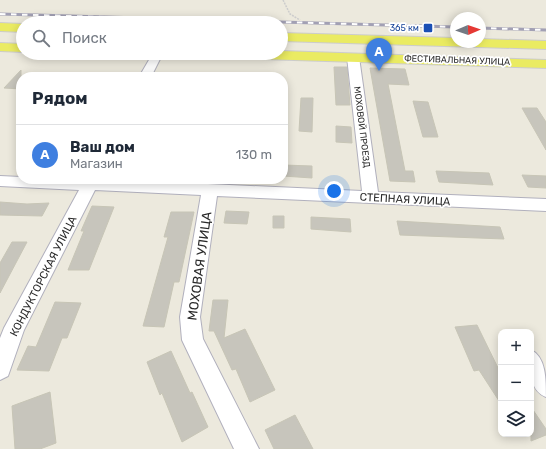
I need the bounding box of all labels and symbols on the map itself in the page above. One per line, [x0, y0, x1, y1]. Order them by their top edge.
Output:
north arrow [450, 12, 486, 48]
marker: 365 км [422, 22, 434, 34]
place label: 365 км [390, 23, 419, 33]
pin: A [366, 38, 392, 71]
street label: ФЕСТИВАЛЬНАЯ УЛИЦА [404, 53, 510, 67]
street label: МОХОВОЙ ПРОЕЗД [352, 86, 373, 169]
your location [324, 181, 344, 201]
street label: СТЕПНАЯ УЛИЦА [359, 191, 451, 208]
street label: МОХОВАЯ УЛИЦА [184, 210, 215, 321]
street label: КОНДУКТОРСКАЯ УЛИЦА [7, 213, 80, 339]

